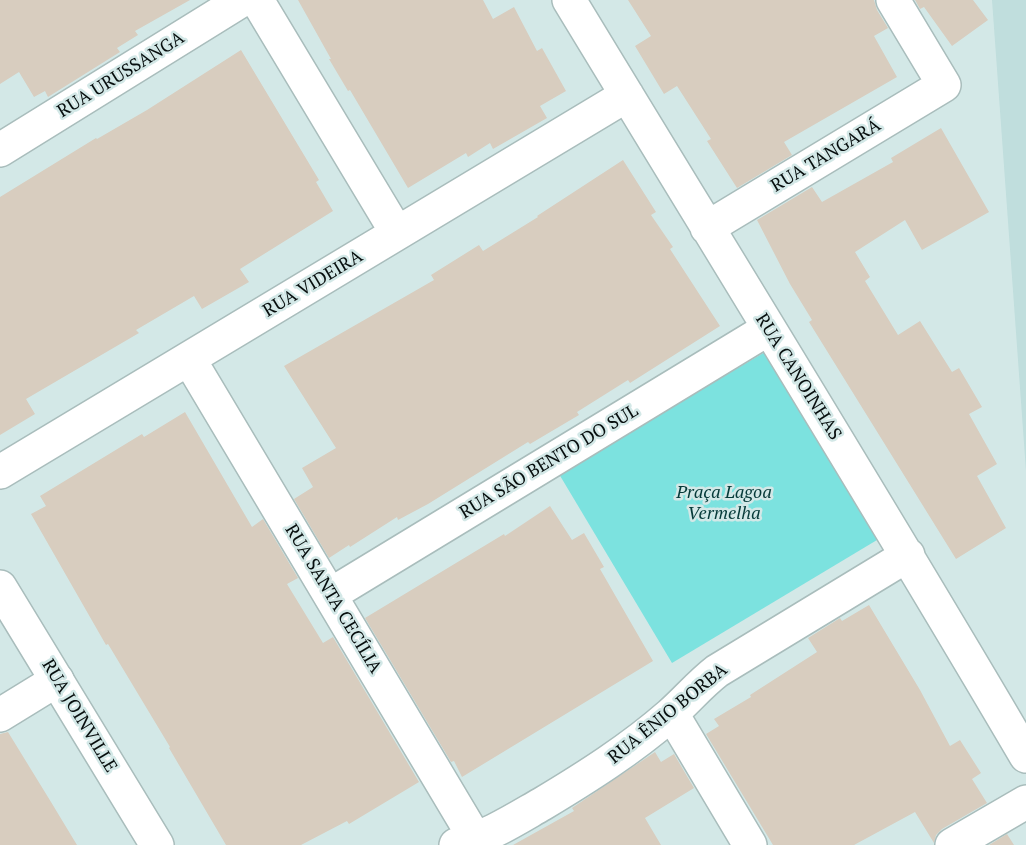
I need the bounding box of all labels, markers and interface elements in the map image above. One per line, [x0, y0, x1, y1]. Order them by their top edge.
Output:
street label: RUA URUSSANGA [54, 27, 188, 123]
street label: RUA TANGARÁ [767, 115, 885, 197]
street label: RUA VIDEIRA [259, 246, 367, 322]
street label: RUA CANOINHAS [750, 310, 846, 444]
street label: RUA SÃO BENTO DO SUL [456, 400, 642, 524]
park label: Praça Lagoa Vermelha [676, 482, 772, 524]
street label: RUA SANTA CECÍLIA [280, 520, 386, 678]
street label: RUA JOINVILLE [37, 656, 121, 776]
street label: RUA ÊNIO BORBA [604, 659, 732, 769]

